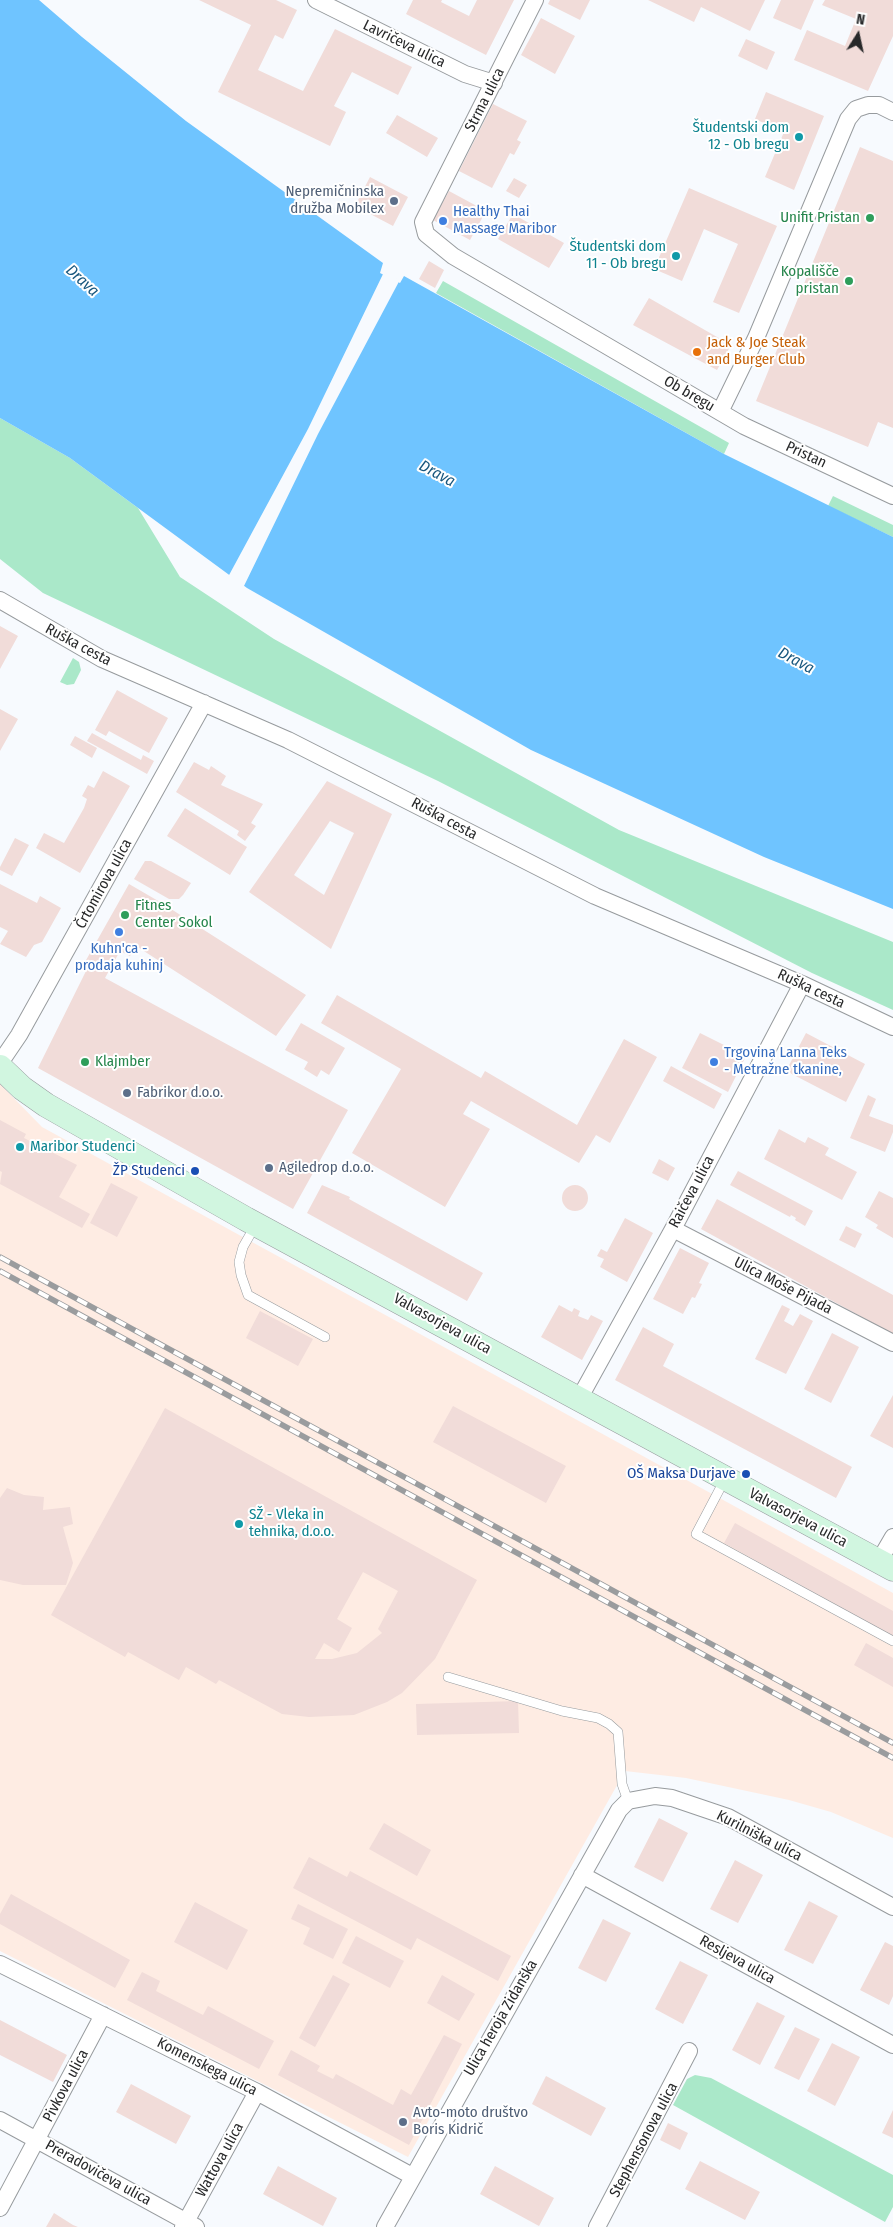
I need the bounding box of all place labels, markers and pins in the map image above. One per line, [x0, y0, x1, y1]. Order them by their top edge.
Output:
place label: Študentski dom 12 - Ob bregu [692, 119, 789, 154]
marker: Študentski dom 12 - Ob bregu [793, 131, 805, 143]
place label: Nepremičninska družba Mobilex [285, 183, 384, 218]
marker: Nepremičninska družba Mobilex [388, 195, 400, 207]
place label: Healthy Thai Massage Maribor [453, 203, 557, 238]
place label: Unifit Pristan [780, 209, 860, 227]
marker: Unifit Pristan [864, 212, 876, 224]
marker: Healthy Thai Massage Maribor [437, 215, 449, 227]
place label: Študentski dom 11 - Ob bregu [569, 238, 666, 273]
marker: Študentski dom 11 - Ob bregu [670, 250, 682, 262]
place label: Kopališče pristan [781, 263, 839, 298]
marker: Kopališče pristan [843, 275, 855, 287]
place label: Jack & Joe Steak and Burger Club [707, 334, 806, 369]
marker: Jack & Joe Steak and Burger Club [691, 346, 703, 358]
place label: Fitnes Center Sokol [135, 897, 213, 932]
marker: Fitnes Center Sokol [119, 909, 131, 921]
marker: Kuhn'ca - prodaja kuhinj [113, 926, 125, 938]
place label: Kuhn'ca - prodaja kuhinj [75, 940, 163, 975]
place label: Trgovina Lanna Teks - Metražne tkanine, [724, 1044, 847, 1079]
place label: Klajmber [95, 1053, 150, 1071]
marker: Klajmber [79, 1056, 91, 1068]
marker: Trgovina Lanna Teks - Metražne tkanine, [708, 1056, 720, 1068]
place label: Fabrikor d.o.o. [137, 1084, 223, 1102]
marker: Fabrikor d.o.o. [121, 1087, 133, 1099]
place label: Maribor Studenci [30, 1138, 135, 1156]
marker: Maribor Studenci [14, 1141, 26, 1153]
place label: Agiledrop d.o.o. [279, 1159, 374, 1177]
place label: ŽP Studenci [113, 1162, 185, 1180]
marker: Agiledrop d.o.o. [263, 1162, 275, 1174]
marker: ŽP Studenci [189, 1165, 201, 1177]
place label: OŠ Maksa Durjave [627, 1465, 736, 1483]
marker: OŠ Maksa Durjave [740, 1468, 752, 1480]
place label: SŽ - Vleka in tehnika, d.o.o. [249, 1506, 334, 1541]
marker: SŽ - Vleka in tehnika, d.o.o. [233, 1518, 245, 1530]
place label: Avto-moto društvo Boris Kidrič [413, 2104, 528, 2139]
marker: Avto-moto društvo Boris Kidrič [397, 2116, 409, 2128]

